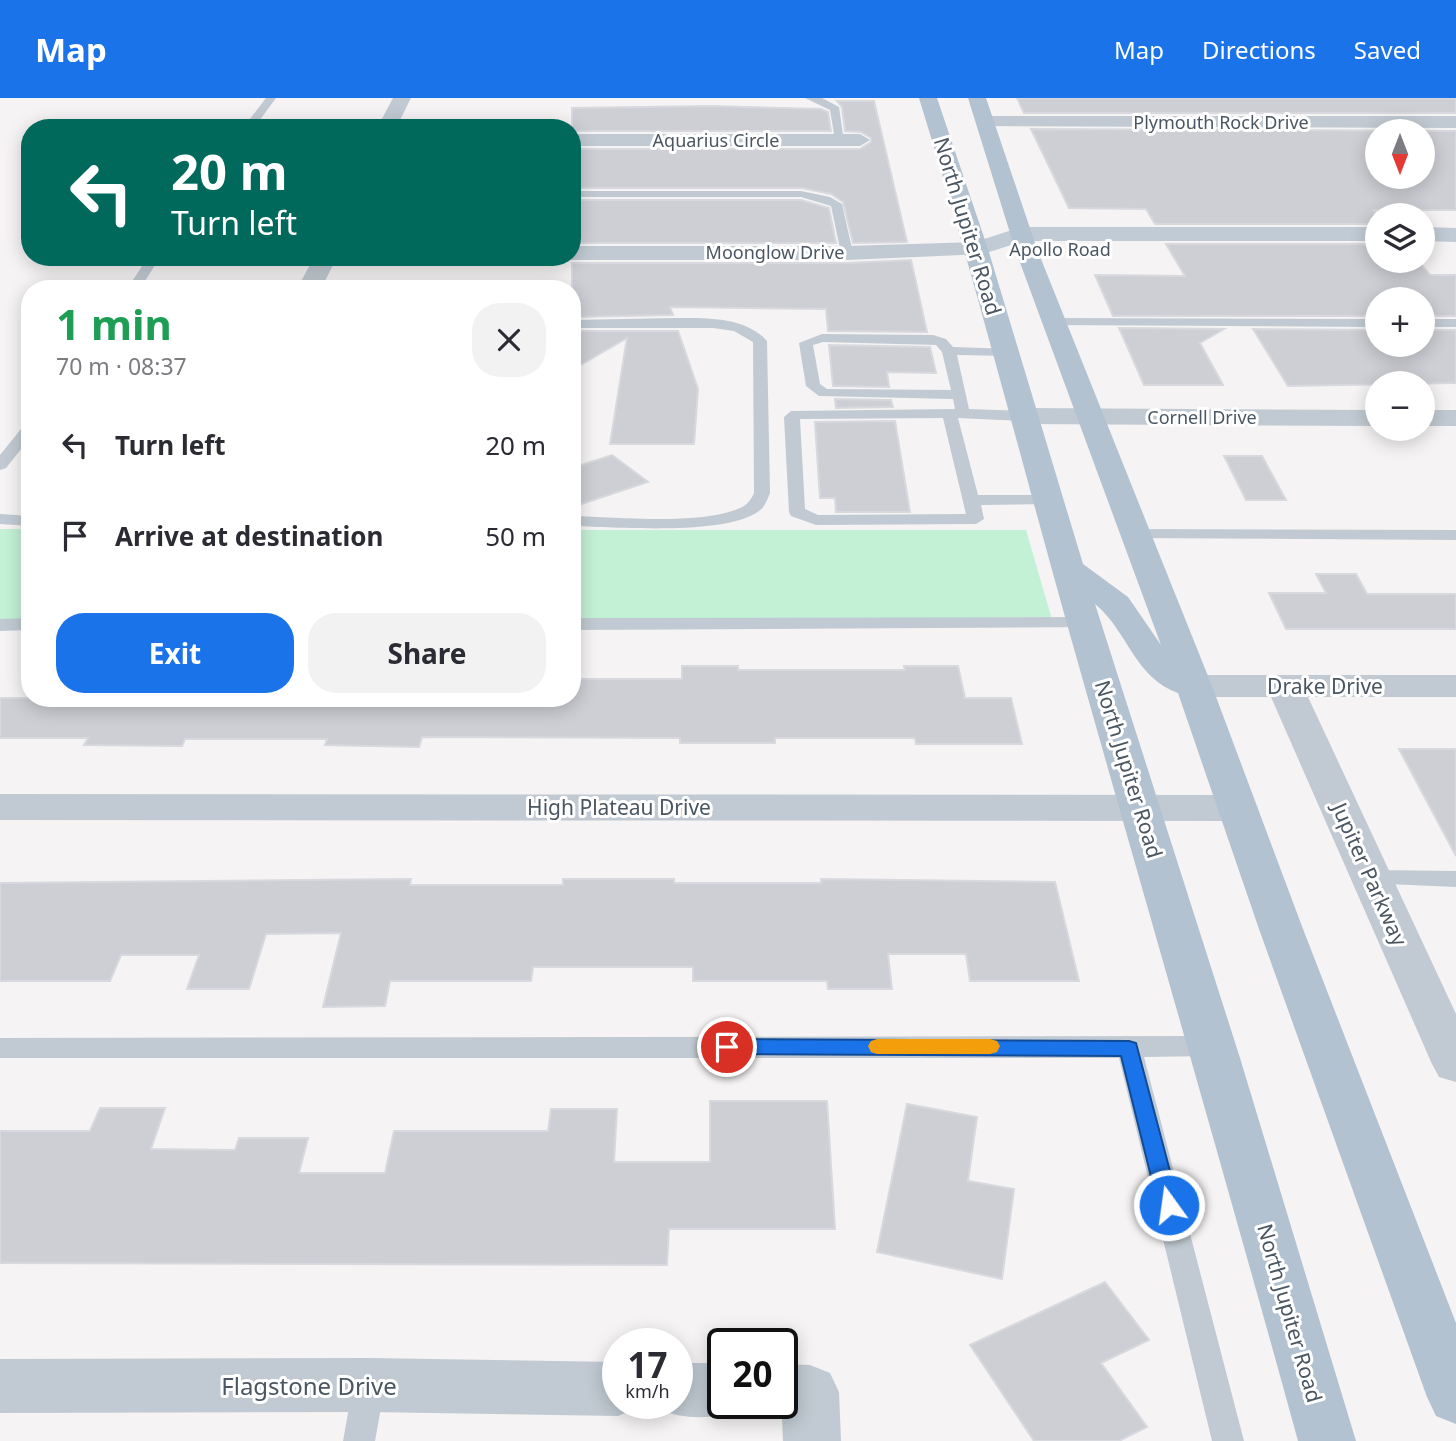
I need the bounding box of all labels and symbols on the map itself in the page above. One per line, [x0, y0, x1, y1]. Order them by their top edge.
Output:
street label: Plymouth Rock Drive [1133, 110, 1309, 134]
north arrow [1365, 119, 1435, 189]
street label: Aquarius Circle [653, 128, 779, 152]
street label: North Jupiter Road [928, 134, 1008, 318]
street label: Apollo Road [1009, 237, 1111, 261]
street label: Moonglow Drive [706, 240, 844, 264]
street label: Cornell Drive [1147, 405, 1257, 429]
street label: Drake Drive [1267, 672, 1383, 700]
street label: North Jupiter Road [1089, 677, 1169, 861]
street label: High Plateau Drive [527, 793, 711, 821]
street label: Jupiter Parkway [1325, 796, 1414, 950]
pin [697, 1017, 757, 1077]
position arrow [1132, 1168, 1206, 1242]
street label: North Jupiter Road [1251, 1221, 1329, 1405]
speed limit sign: 20 [707, 1328, 798, 1419]
street label: Flagstone Drive [221, 1369, 397, 1402]

